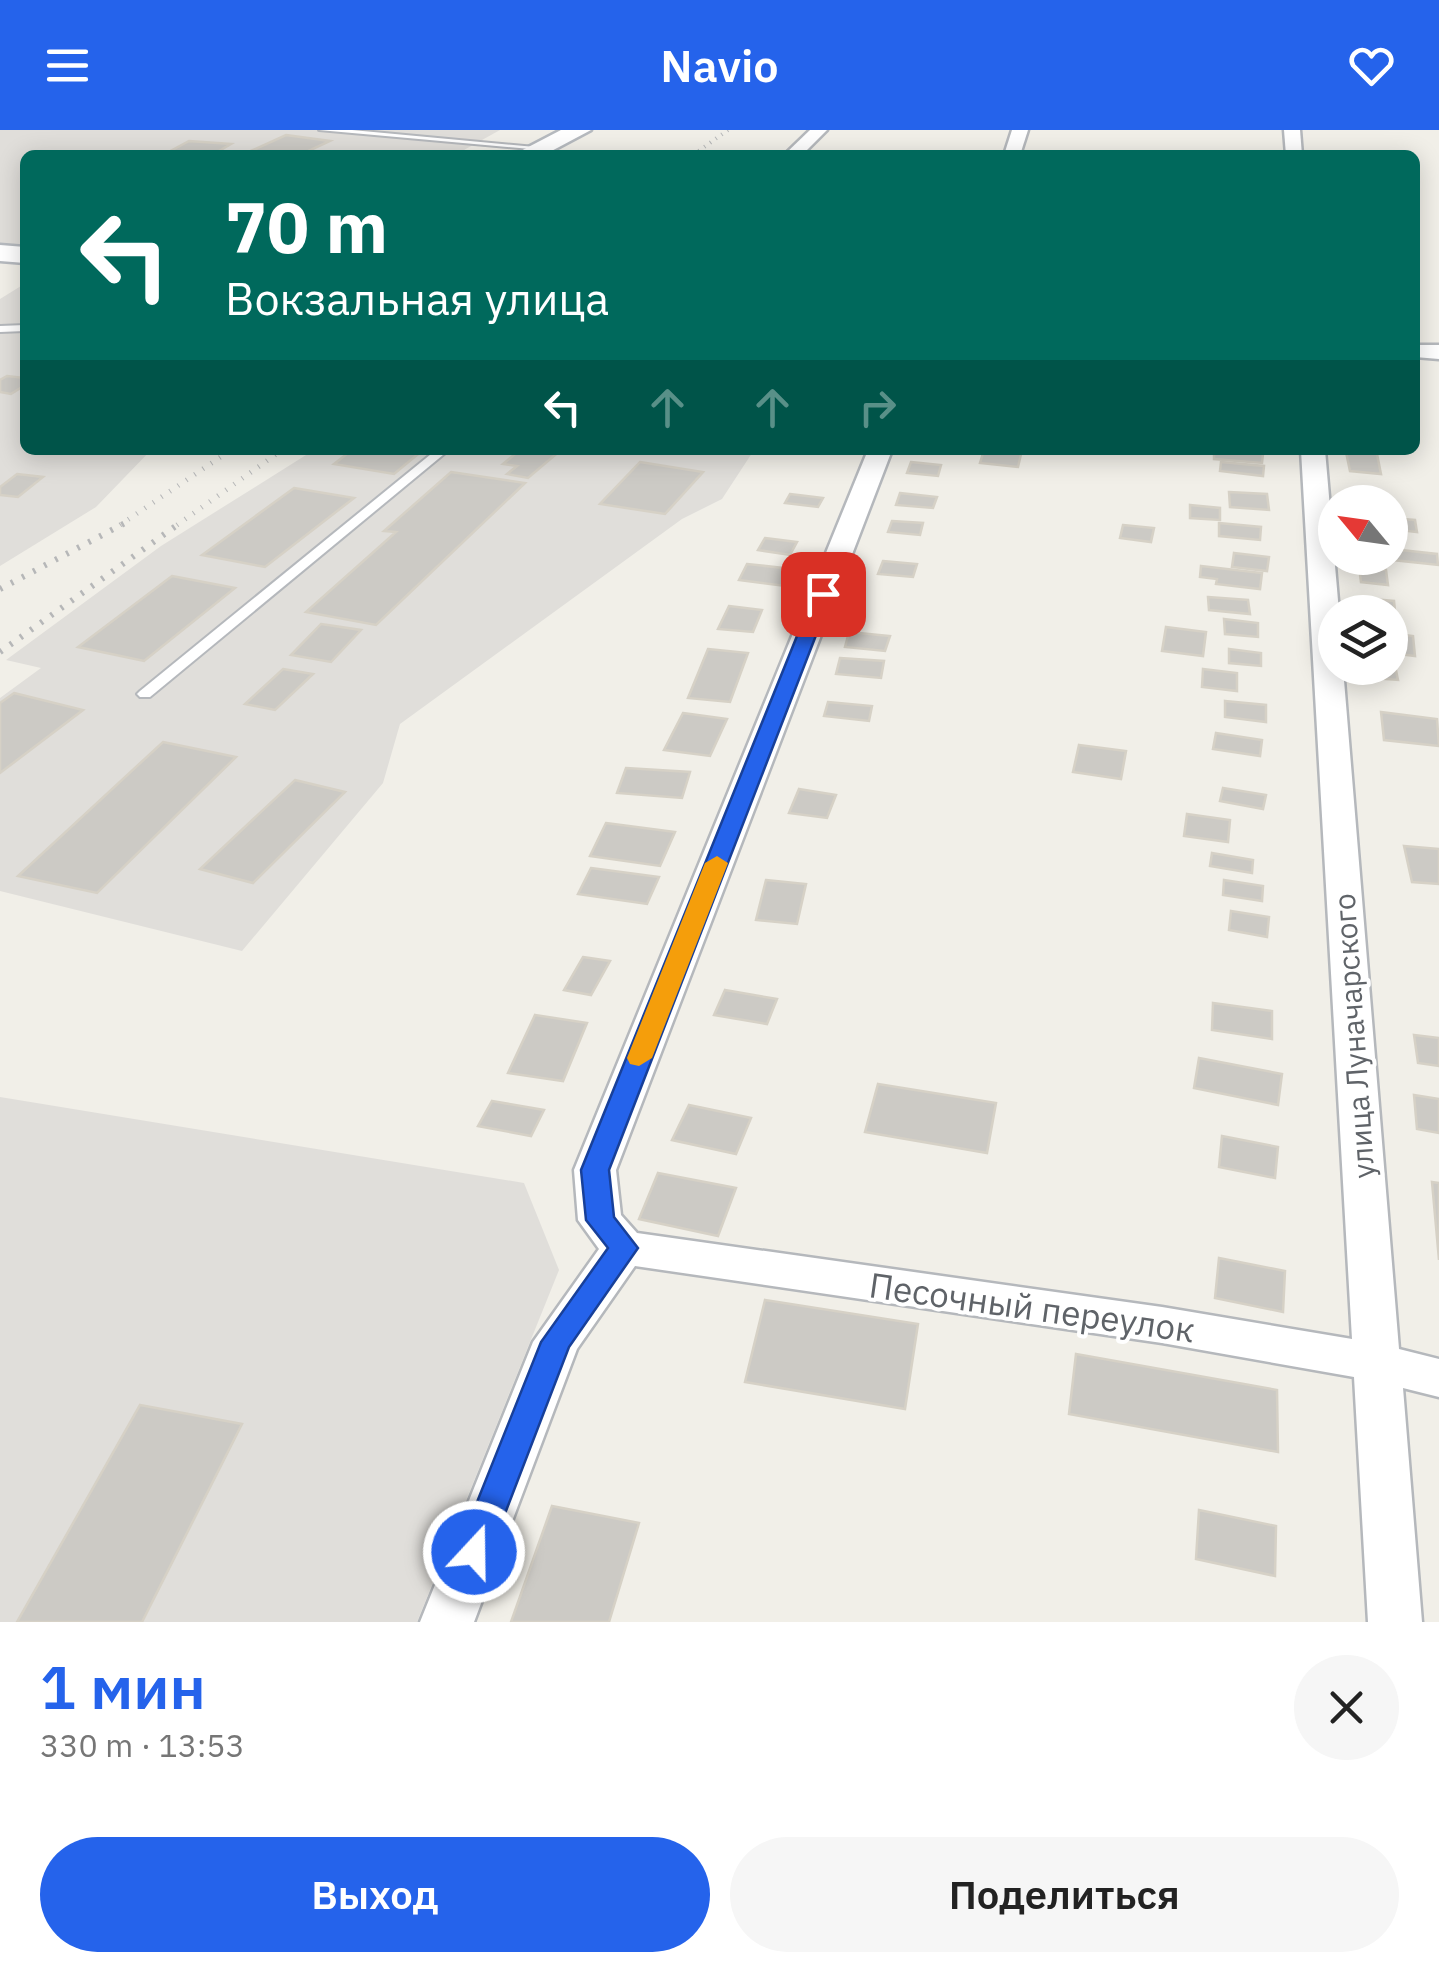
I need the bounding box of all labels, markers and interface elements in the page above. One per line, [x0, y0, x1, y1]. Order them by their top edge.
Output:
text: Navio [660, 36, 779, 94]
icon: menu [40, 38, 95, 93]
icon: heart [1344, 38, 1399, 93]
text: 70 m [225, 181, 388, 272]
icon: left [60, 190, 190, 320]
text: Вокзальная улица [225, 269, 609, 327]
icon: left [535, 380, 590, 435]
icon: ahead [640, 380, 695, 435]
icon: ahead [745, 380, 800, 435]
icon: right [850, 380, 905, 435]
north arrow [1318, 485, 1408, 575]
map controls [1318, 485, 1408, 685]
pin [781, 552, 866, 637]
icon: arrive [796, 567, 851, 622]
button: layers [1318, 595, 1408, 685]
street label: улица Луначарского [1324, 892, 1382, 1180]
street label: Песочный переулок [866, 1261, 1198, 1353]
position arrow [422, 1500, 526, 1604]
text: 1 мин [40, 1647, 206, 1726]
button: close [1294, 1655, 1399, 1760]
text: 330 m · 13:53 [40, 1724, 245, 1766]
button: Выход [40, 1837, 710, 1952]
button: Поделиться [730, 1837, 1399, 1952]

